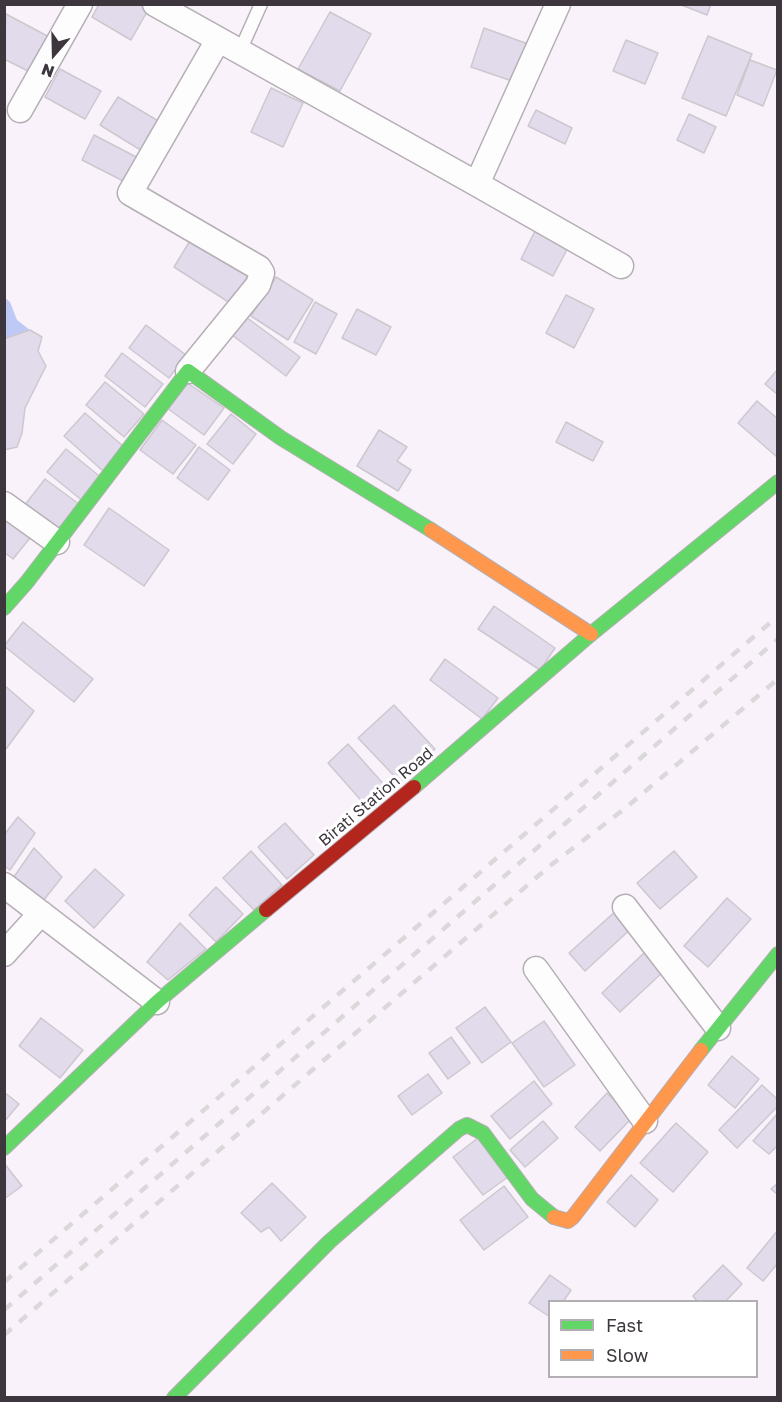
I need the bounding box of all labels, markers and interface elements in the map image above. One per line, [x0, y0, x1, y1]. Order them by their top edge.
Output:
north arrow [24, 24, 84, 84]
text: N [39, 59, 57, 82]
street label: Birati Station Road [315, 744, 437, 850]
legend [548, 1300, 758, 1378]
text: Fast [606, 1314, 643, 1336]
text: Slow [606, 1344, 648, 1366]

